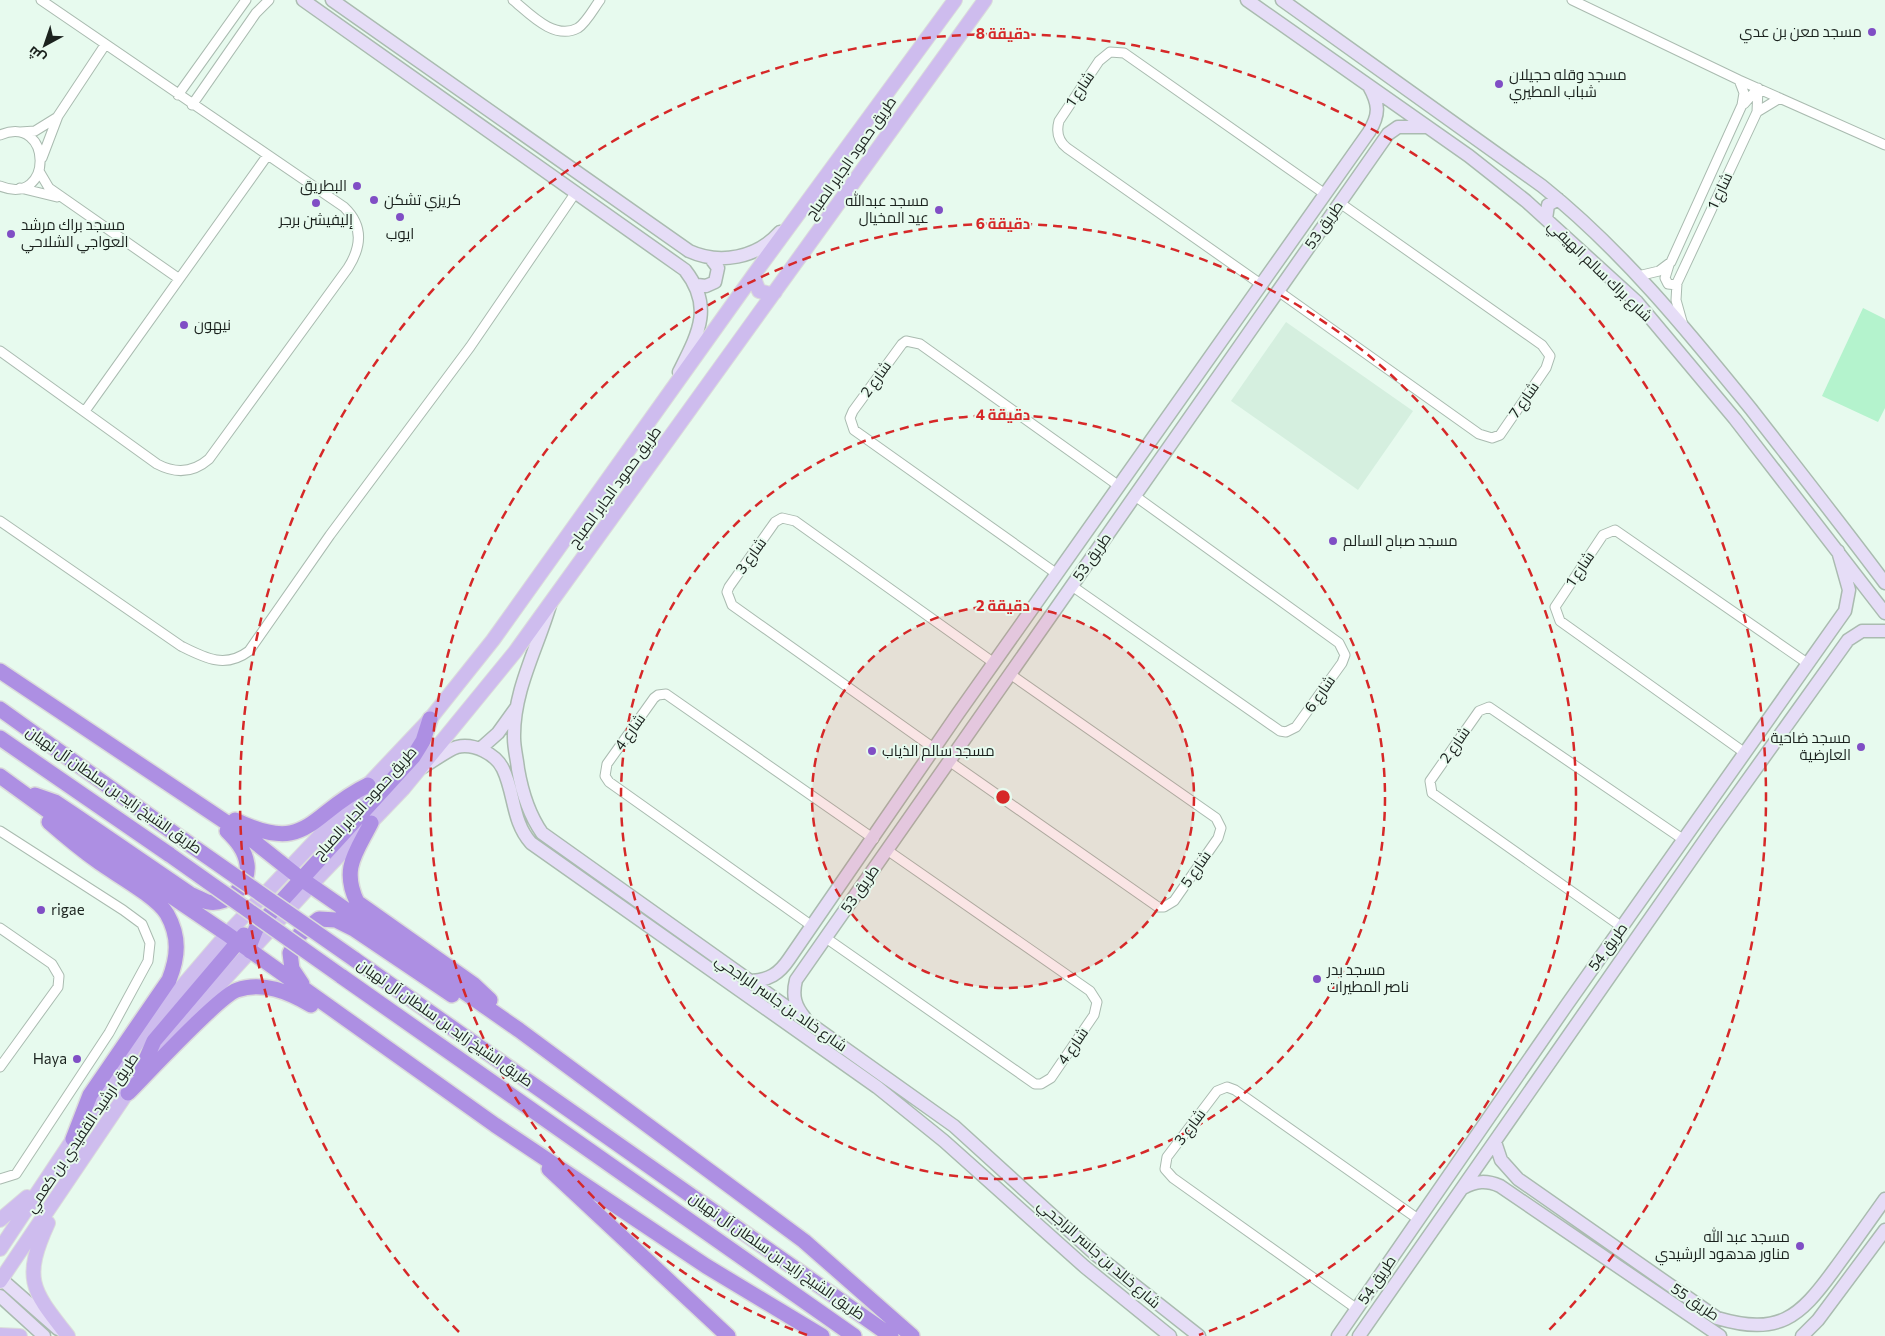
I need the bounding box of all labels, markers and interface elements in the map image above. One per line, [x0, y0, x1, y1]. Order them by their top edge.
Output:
north arrow [20, 20, 70, 70]
place label: مسجد معن بن عدي [1739, 22, 1862, 44]
text: 8 دقيقة [976, 24, 1030, 42]
marker: مسجد معن بن عدي [1866, 26, 1878, 38]
text: ش [24, 42, 49, 68]
place label: مسجد وقله حجيلان شباب المطيري [1509, 65, 1627, 104]
street label: شارع 1 [1061, 68, 1100, 111]
marker: مسجد وقله حجيلان شباب المطيري [1493, 78, 1505, 90]
street label: طريق حمود الجابر الصباح [801, 93, 902, 224]
street label: شارع 1 [1703, 169, 1738, 213]
place label: البطريق [300, 176, 347, 196]
marker: البطريق [351, 180, 363, 192]
place label: كريزي تشكن [384, 190, 461, 212]
place label: مسجد عبدالله عيد المخيال [845, 191, 929, 227]
marker: كريزي تشكن [368, 194, 380, 206]
marker: إليفيشن برجر [310, 197, 322, 209]
street label: طريق 53 [1300, 197, 1348, 253]
marker: مسجد عبدالله عيد المخيال [933, 204, 945, 216]
place label: إليفيشن برجر [278, 210, 353, 230]
marker: ايوب [394, 211, 406, 223]
text: 6 دقيقة [976, 214, 1030, 232]
place label: مسجد براك مرشد العواجي الشلاحي [21, 215, 129, 254]
street label: شارع براك سالم الهيفي [1542, 216, 1657, 328]
place label: ايوب [386, 224, 414, 243]
marker: مسجد براك مرشد العواجي الشلاحي [5, 228, 17, 240]
place label: نيهون [194, 315, 231, 335]
marker: نيهون [178, 319, 190, 331]
street label: شارع 2 [856, 357, 897, 402]
street label: شارع 7 [1504, 378, 1544, 423]
text: 4 دقيقة [976, 405, 1030, 423]
street label: طريق حمود الجابر الصباح [564, 422, 667, 552]
street label: طريق 53 [1068, 529, 1116, 585]
place label: مسجد صباح السالم [1343, 531, 1458, 552]
street label: شارع 3 [731, 534, 772, 579]
marker: مسجد صباح السالم [1327, 535, 1339, 547]
street label: شارع 1 [1561, 548, 1600, 591]
text: 2 دقيقة [976, 596, 1030, 614]
street label: شارع 6 [1300, 671, 1341, 717]
street label: شارع 4 [610, 710, 651, 755]
street label: طريق الشيخ زايد بن سلطان آل نهيان [22, 721, 206, 859]
street label: شارع 2 [1435, 723, 1476, 768]
place label: مسجد ضاحية العارضية [1770, 728, 1851, 764]
place label: مسجد سالم الذياب [882, 741, 995, 761]
marker: مسجد ضاحية العارضية [1855, 741, 1867, 753]
street label: طريق حمود الجابر الصباح [309, 742, 422, 865]
marker: مسجد سالم الذياب [866, 745, 878, 757]
centre of rings [994, 788, 1012, 806]
street label: شارع 5 [1176, 847, 1217, 892]
street label: طريق 53 [836, 861, 884, 917]
place label: rigae [51, 900, 85, 918]
marker: rigae [35, 904, 47, 916]
street label: طريق 54 [1584, 919, 1632, 975]
street label: شارع خالد بن جاسر الراجحي [710, 950, 851, 1058]
street label: طريق الشيخ زايد بن سلطان آل نهيان [353, 954, 537, 1092]
place label: مسجد بدر ناصر المطيرات [1326, 960, 1409, 996]
marker: مسجد بدر ناصر المطيرات [1311, 973, 1323, 985]
street label: شارع 4 [1053, 1023, 1094, 1069]
street label: طريق ارشيد القفيدي بن كعمي [21, 1049, 145, 1218]
place label: Haya [33, 1049, 67, 1067]
marker: Haya [71, 1053, 83, 1065]
street label: شارع 3 [1170, 1105, 1211, 1150]
street label: طريق الشيخ زايد بن سلطان آل نهيان [685, 1187, 869, 1325]
street label: شارع خالد بن جاسر الراجحي [1032, 1195, 1165, 1314]
place label: مسجد عبد الله مناور هدهود الرشيدي [1655, 1227, 1790, 1266]
marker: مسجد عبد الله مناور هدهود الرشيدي [1794, 1240, 1806, 1252]
street label: طريق 54 [1353, 1252, 1401, 1308]
street label: طريق 55 [1667, 1278, 1723, 1326]

